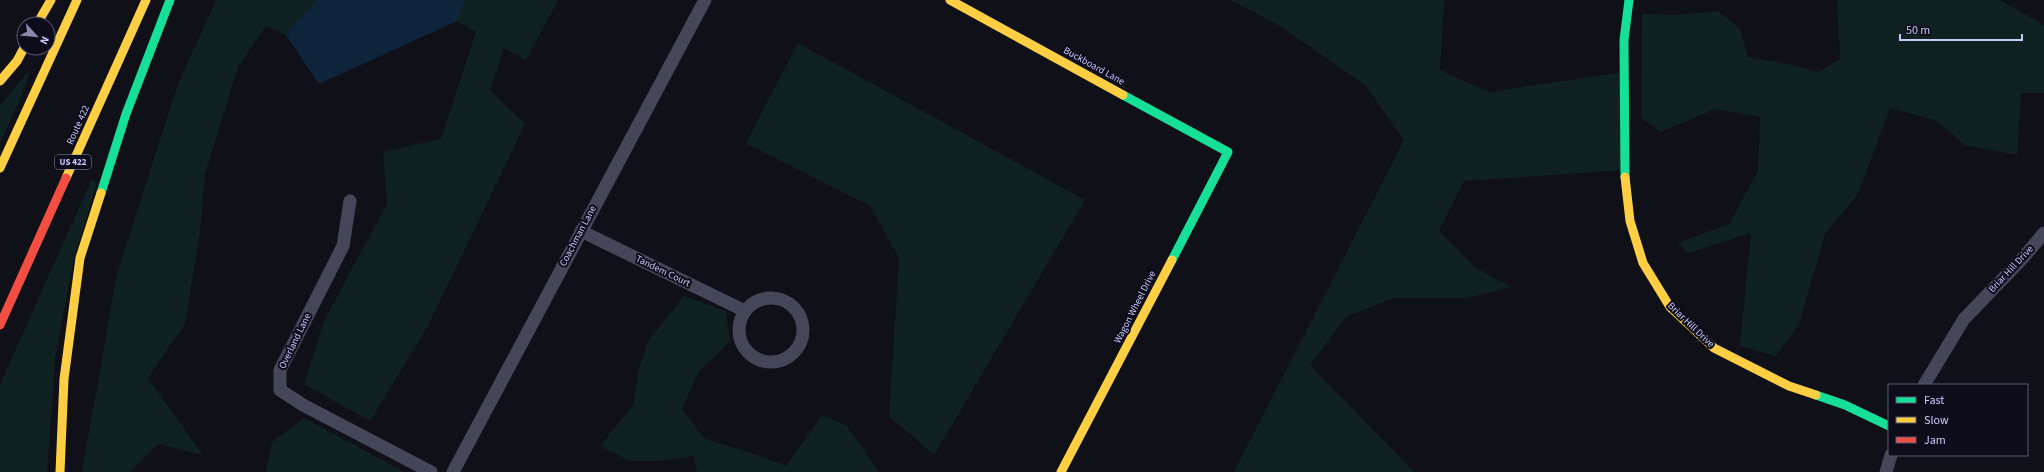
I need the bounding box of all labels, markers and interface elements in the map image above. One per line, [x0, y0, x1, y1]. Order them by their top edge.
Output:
north arrow [16, 16, 56, 56]
scale bar [1900, 16, 2022, 42]
text: 50 m [1906, 22, 1930, 39]
text: N [36, 34, 53, 47]
street label: Buckboard Lane [1061, 43, 1127, 89]
street label: Route 422 [63, 103, 93, 147]
road number: US 422 [55, 155, 91, 169]
street label: Coachman Lane [556, 203, 600, 269]
street label: Briar Hill Drive [1985, 242, 2037, 296]
street label: Tandem Court [633, 252, 693, 291]
street label: Wagon Wheel Drive [1111, 268, 1159, 346]
street label: Briar Hill Drive [1665, 299, 1717, 351]
street label: Overland Lane [275, 311, 315, 371]
legend [1888, 384, 2028, 456]
text: Fast [1924, 392, 1944, 409]
text: Slow [1924, 412, 1949, 429]
text: Jam [1924, 432, 1946, 449]

